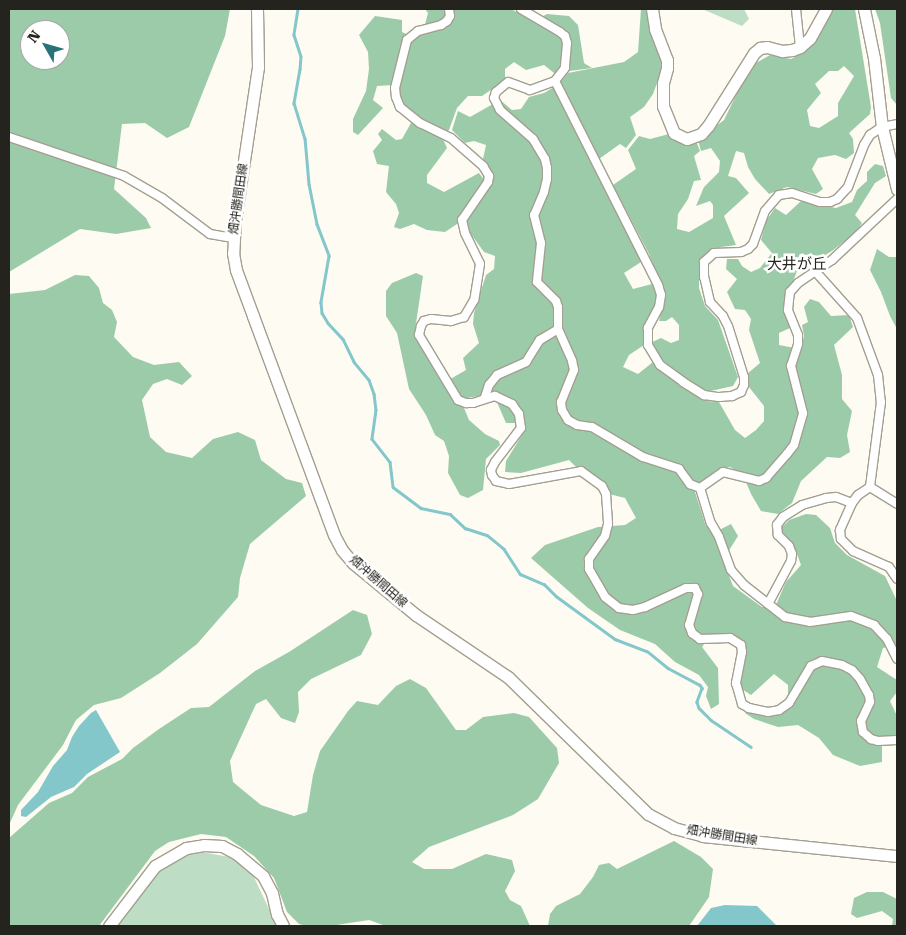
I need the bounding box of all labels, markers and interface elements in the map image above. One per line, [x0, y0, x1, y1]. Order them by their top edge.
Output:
north arrow [20, 20, 70, 70]
text: N [24, 27, 44, 46]
street label: 畑沖勝間田線 [227, 162, 251, 236]
district label: 大井が丘 [767, 256, 827, 274]
street label: 畑沖勝間田線 [346, 553, 410, 611]
street label: 畑沖勝間田線 [685, 823, 759, 849]

